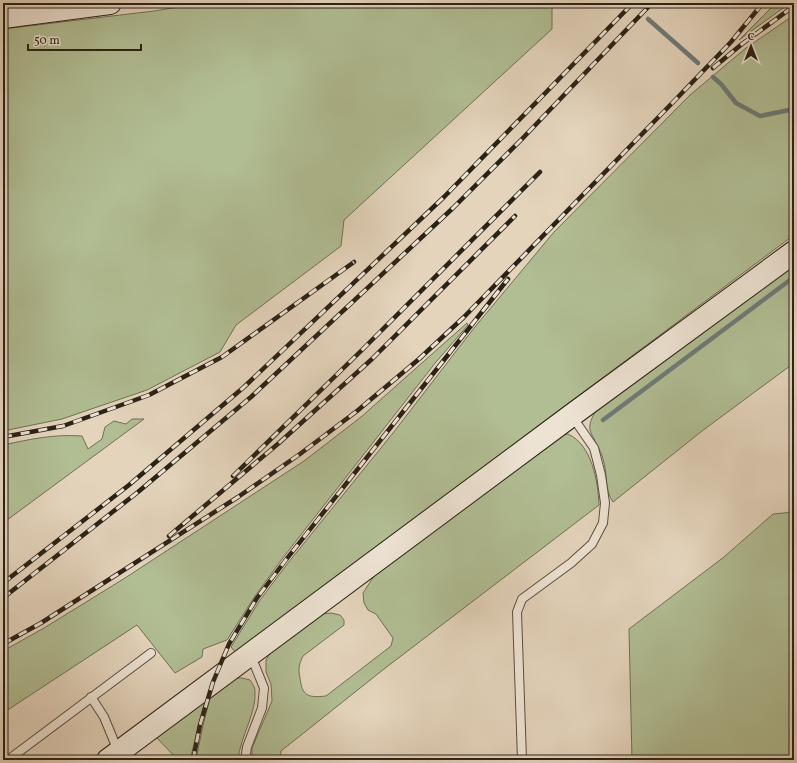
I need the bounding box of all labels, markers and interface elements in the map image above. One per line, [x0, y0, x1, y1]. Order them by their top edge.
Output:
scale bar [28, 26, 141, 52]
north arrow [731, 26, 771, 66]
text: С [747, 30, 755, 45]
text: 50 m [34, 33, 60, 49]

